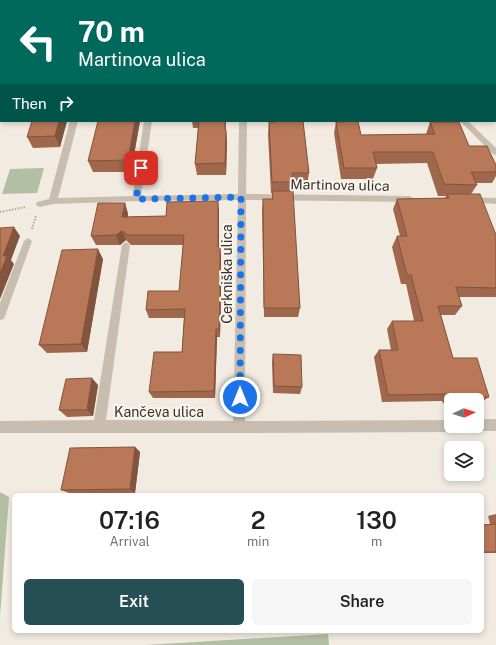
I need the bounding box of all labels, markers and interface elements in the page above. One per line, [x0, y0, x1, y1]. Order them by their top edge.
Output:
text: 70 m [78, 15, 145, 48]
icon: left [12, 16, 64, 68]
text: Martinova ulica [78, 49, 206, 70]
icon: right [55, 92, 77, 114]
text: Then [12, 95, 47, 112]
pin [124, 151, 158, 185]
icon: arrive [130, 157, 152, 179]
street label: Martinova ulica [290, 176, 390, 194]
street label: Cerkniška ulica [219, 224, 235, 324]
position arrow [219, 376, 261, 418]
north arrow [444, 393, 484, 433]
map controls [444, 393, 484, 481]
street label: Kančeva ulica [114, 404, 204, 420]
button: layers [444, 441, 484, 481]
text: 07:16 [99, 506, 160, 534]
text: 2 [251, 506, 266, 534]
text: 130 [356, 506, 397, 534]
text: Arrival [109, 534, 150, 549]
text: min [247, 534, 269, 549]
text: m [371, 534, 382, 549]
button: Exit [24, 579, 244, 625]
button: Share [252, 579, 472, 625]

